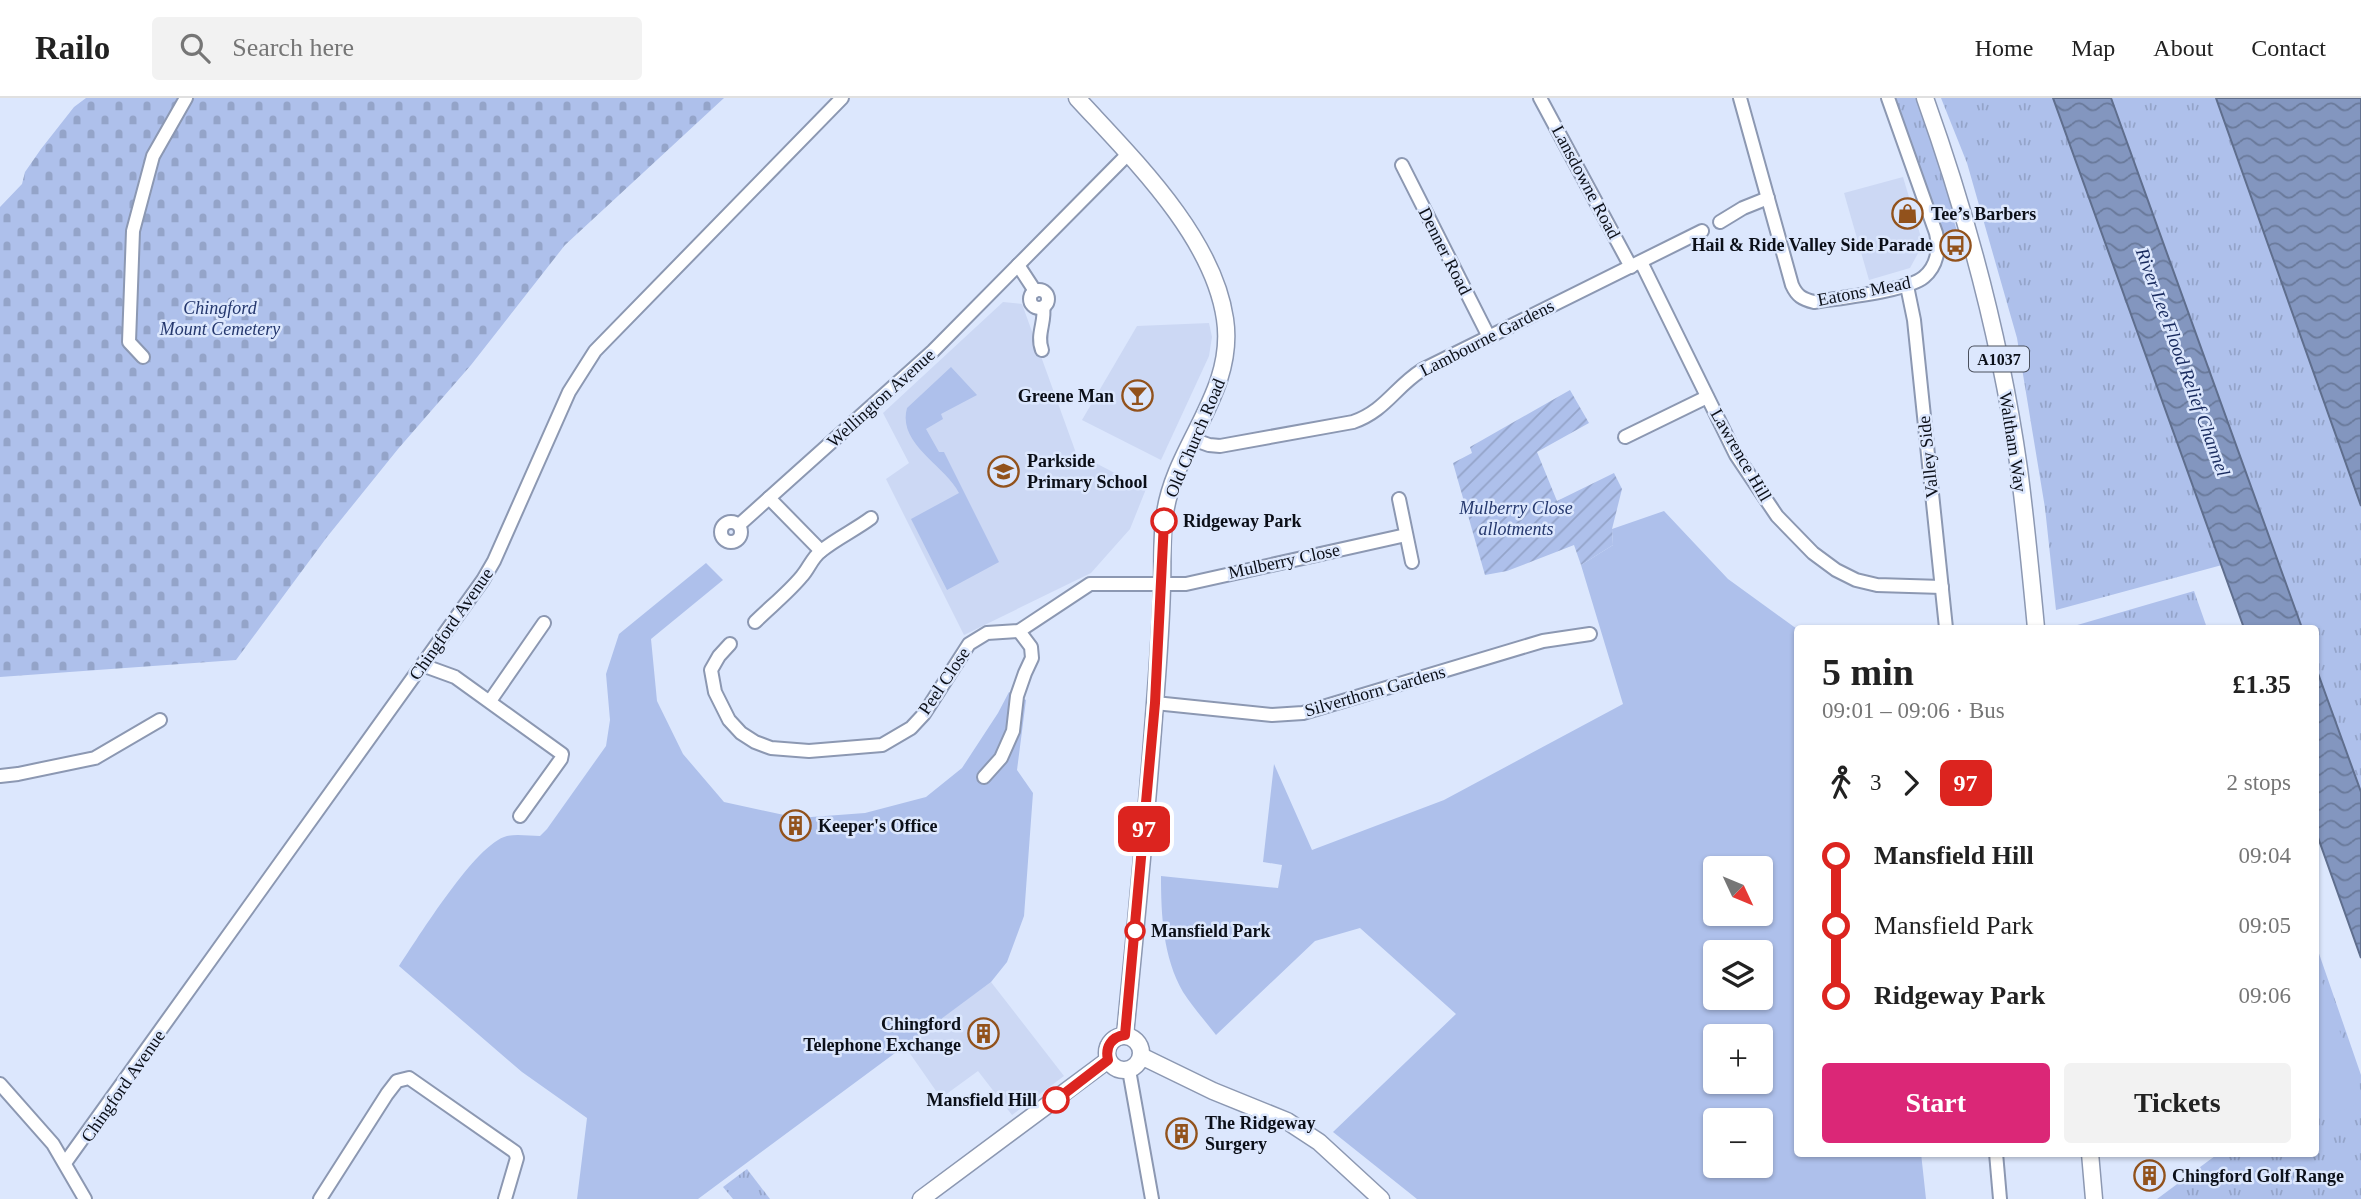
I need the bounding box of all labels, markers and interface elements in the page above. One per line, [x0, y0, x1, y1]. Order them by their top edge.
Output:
search box [152, 17, 642, 80]
icon: search [176, 29, 214, 67]
text: Railo [35, 30, 110, 66]
text: Search here [232, 33, 354, 62]
text: Home [1975, 35, 2033, 61]
text: Map [2071, 35, 2115, 61]
text: About [2153, 35, 2213, 61]
text: Contact [2251, 35, 2326, 61]
street label: Lansdowne Road [1548, 122, 1624, 242]
shop icon: Tee’s Barbers [1891, 197, 1925, 231]
street label: Denner Road [1414, 204, 1476, 298]
place label: Tee’s Barbers [1931, 204, 2036, 224]
bus stop icon: Hail & Ride Valley Side Parade [1939, 228, 1973, 262]
place label: Hail & Ride Valley Side Parade [1691, 235, 1933, 255]
water label: River Lee Flood Relief Channel [2131, 244, 2234, 479]
street label: Eatons Mead [1816, 272, 1912, 310]
street label: Lambourne Gardens [1417, 296, 1557, 380]
park label: Chingford Mount Cemetery [159, 298, 280, 339]
street label: Wellington Avenue [823, 344, 939, 452]
road number: A1037 [1969, 346, 2029, 372]
street label: Old Church Road [1161, 376, 1229, 500]
bar icon: Greene Man [1120, 379, 1154, 413]
place label: Greene Man [1018, 386, 1114, 406]
street label: Waltham Way [1995, 390, 2031, 494]
street label: Lawrence Hill [1706, 405, 1776, 505]
street label: Valley Side [1914, 415, 1942, 499]
place label: Parkside Primary School [1027, 451, 1147, 492]
school or university icon: Parkside Primary School [987, 454, 1021, 488]
park label: Mulberry Close allotments [1458, 498, 1573, 539]
marker: Ridgeway Park [1151, 508, 1177, 534]
place label: Ridgeway Park [1183, 511, 1302, 531]
street label: Mulberry Close [1226, 539, 1342, 583]
street label: Chingford Avenue [405, 564, 497, 684]
street label: Peel Close [914, 644, 974, 718]
text: 5 min [1822, 651, 1914, 693]
street label: Silverthorn Gardens [1302, 661, 1448, 721]
text: £1.35 [2233, 670, 2291, 699]
text: 09:01 – 09:06 · Bus [1822, 698, 2005, 723]
icon: walk [1822, 764, 1860, 802]
icon: forward [1892, 764, 1930, 802]
text: 3 [1870, 770, 1882, 795]
text: 97 [1954, 770, 1978, 796]
text: 2 stops [2226, 770, 2291, 795]
line badge: 97 [1112, 806, 1176, 852]
building icon: Keeper's Office [778, 809, 812, 843]
place label: Keeper's Office [818, 816, 937, 836]
text: 97 [1132, 816, 1156, 842]
text: Mansfield Hill [1874, 841, 2034, 870]
text: 09:04 [2239, 843, 2291, 868]
north arrow [1703, 856, 1773, 926]
map controls [1703, 856, 1773, 1178]
text: Mansfield Park [1874, 911, 2034, 940]
text: 09:05 [2239, 913, 2291, 938]
marker: Mansfield Park [1125, 921, 1145, 941]
place label: Mansfield Park [1151, 921, 1271, 941]
button: layers [1703, 940, 1773, 1010]
text: Ridgeway Park [1874, 981, 2045, 1010]
text: 09:06 [2239, 983, 2291, 1008]
place label: Chingford Telephone Exchange [803, 1014, 961, 1055]
building icon: Chingford Telephone Exchange [967, 1017, 1001, 1051]
button: + [1703, 1024, 1773, 1094]
street label: Chingford Avenue [77, 1026, 169, 1146]
button: Start [1822, 1063, 2050, 1143]
button: Tickets [2064, 1063, 2291, 1143]
marker: Mansfield Hill [1043, 1087, 1069, 1113]
place label: Mansfield Hill [926, 1090, 1037, 1110]
button: − [1703, 1108, 1773, 1178]
place label: The Ridgeway Surgery [1205, 1113, 1316, 1154]
building icon: The Ridgeway Surgery [1165, 1116, 1199, 1150]
building icon: Chingford Golf Range [2132, 1159, 2166, 1193]
place label: Chingford Golf Range [2172, 1166, 2344, 1186]

